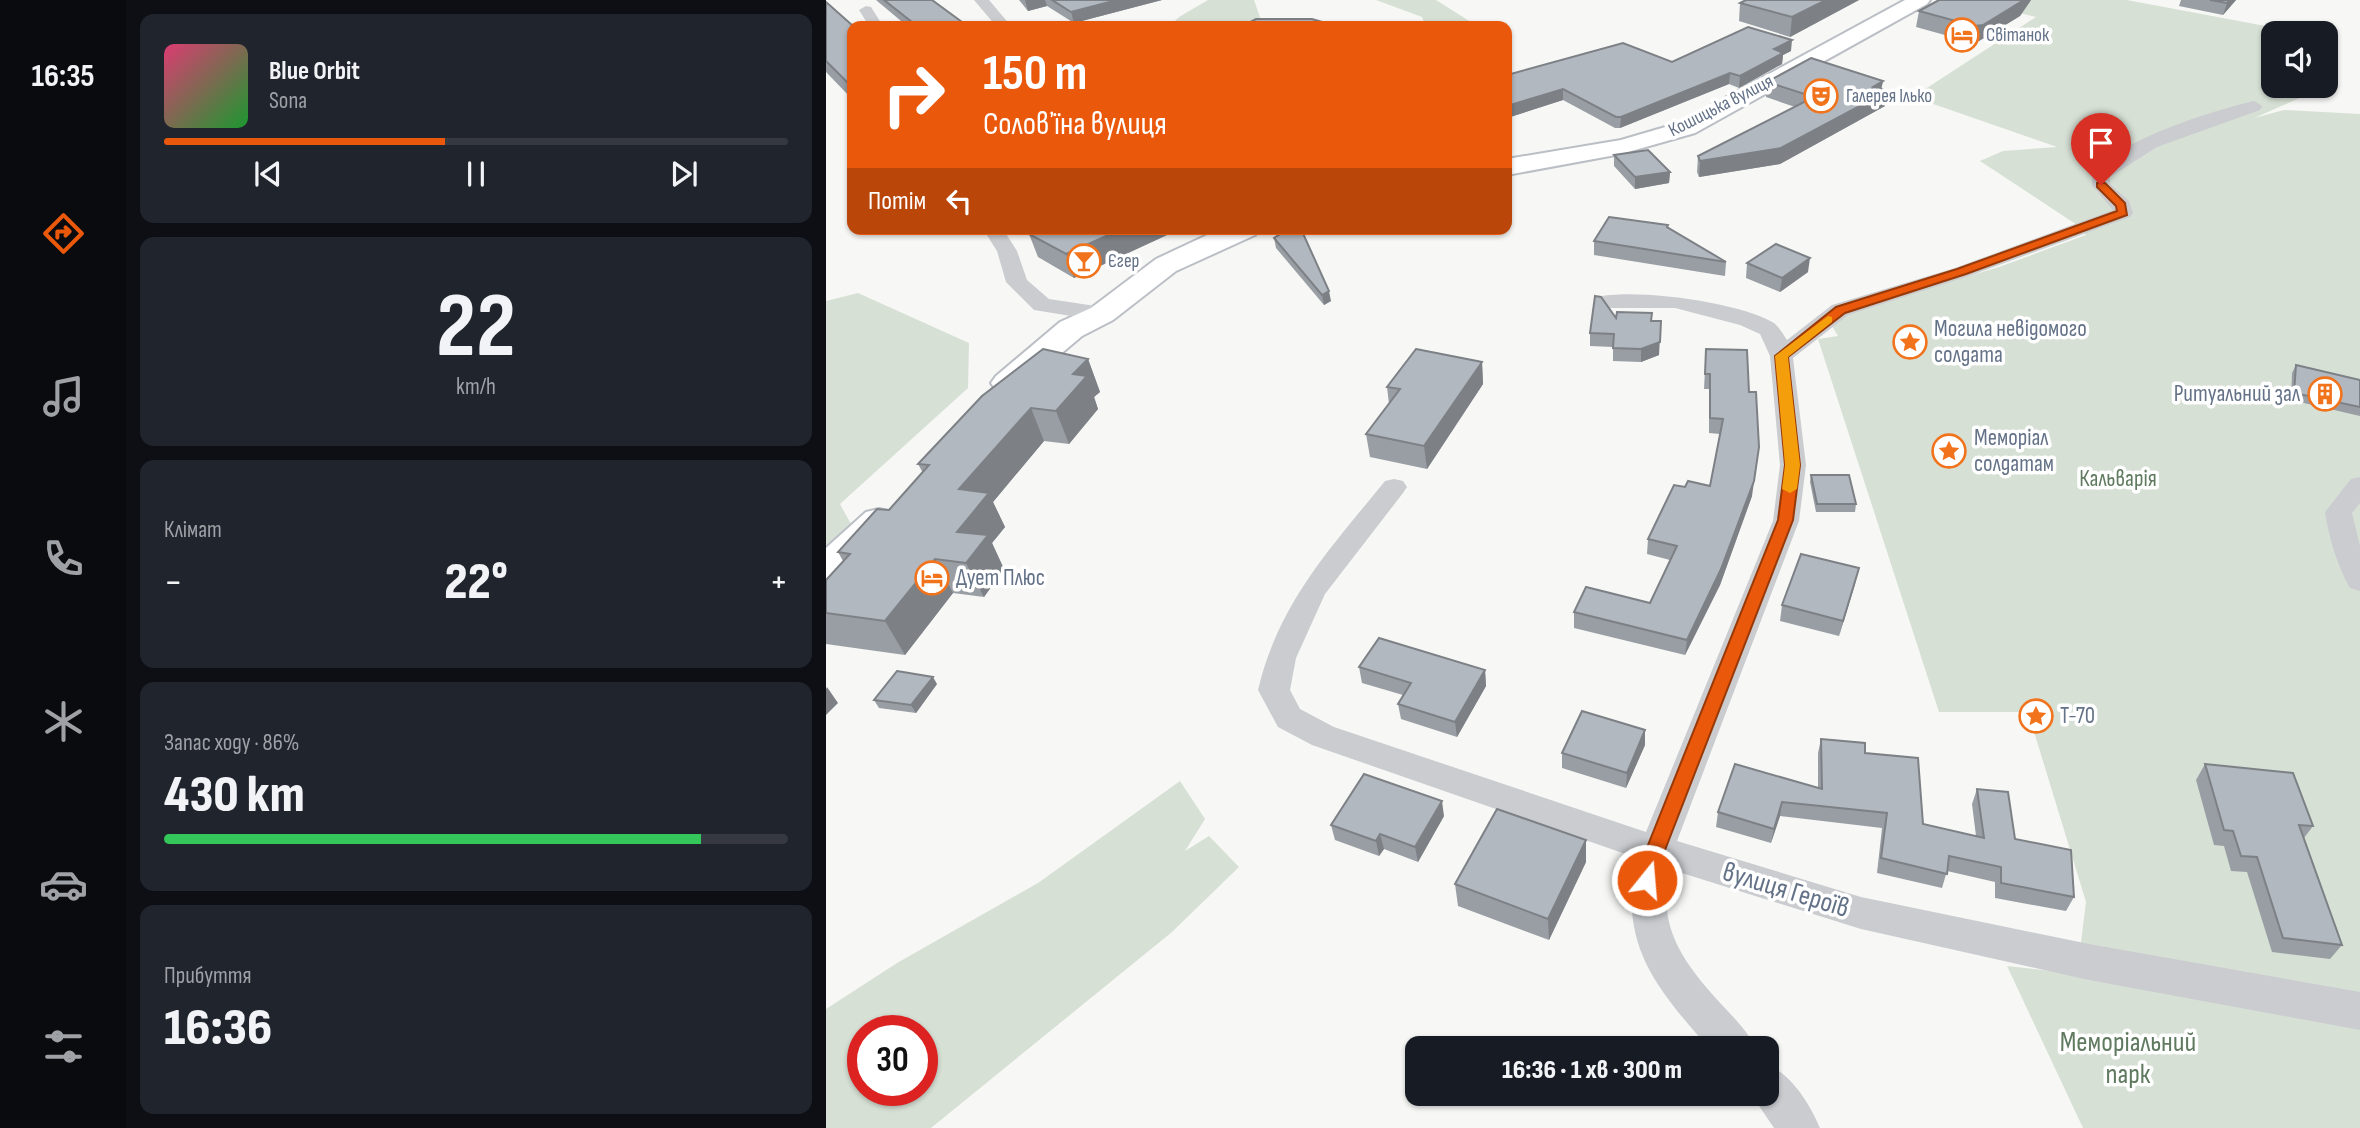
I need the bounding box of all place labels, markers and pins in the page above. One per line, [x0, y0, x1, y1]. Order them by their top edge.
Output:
hotel icon: Світанок [1943, 16, 1981, 54]
place label: Світанок [1986, 24, 2050, 47]
theatre icon: Галерея Ілько [1802, 77, 1840, 115]
place label: Галерея Ілько [1846, 85, 1932, 108]
pin [2071, 113, 2131, 185]
bar icon: Єгер [1065, 242, 1103, 280]
place label: Єгер [1108, 250, 1139, 273]
place label: Могила невідомого солдата [1934, 315, 2087, 369]
place icon: Могила невідомого солдата [1891, 323, 1929, 361]
building icon: Ритуальний зал [2306, 375, 2344, 413]
place label: Ритуальний зал [2174, 380, 2301, 408]
place label: Меморіал солдатам [1974, 424, 2054, 478]
place icon: Меморіал солдатам [1930, 432, 1968, 470]
hotel icon: Дует Плюс [913, 559, 951, 597]
place label: Дует Плюс [956, 564, 1045, 592]
place icon: Т-70 [2017, 697, 2055, 735]
place label: Т-70 [2060, 702, 2095, 730]

